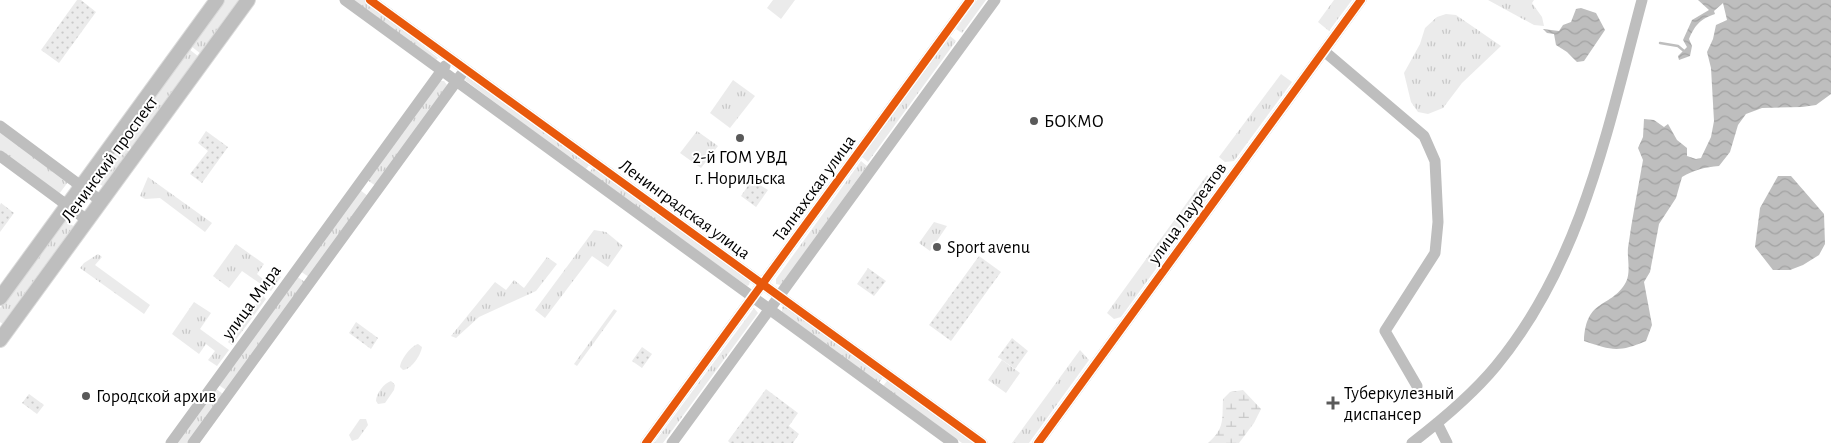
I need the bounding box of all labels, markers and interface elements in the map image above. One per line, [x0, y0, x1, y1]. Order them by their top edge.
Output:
street label: Ленинский проспект [58, 93, 162, 226]
place label: БОКМО [1044, 113, 1104, 131]
marker: БОКМО [1028, 115, 1040, 127]
marker: 2-й ГОМ УВД г. Норильска [734, 132, 746, 144]
street label: Талнахская улица [770, 132, 859, 245]
place label: 2-й ГОМ УВД г. Норильска [692, 149, 788, 188]
street label: Ленинградская улица [616, 156, 753, 263]
street label: улица Лауреатов [1145, 160, 1230, 268]
place label: Sport avenu [947, 239, 1030, 257]
marker: Sport avenu [931, 241, 943, 253]
street label: улица Мира [218, 262, 285, 344]
place label: Туберкулезный диспансер [1344, 384, 1454, 424]
place label: Городской архив [96, 388, 216, 406]
marker: Городской архив [80, 390, 92, 402]
marker: Туберкулезный диспансер [1326, 396, 1340, 410]

